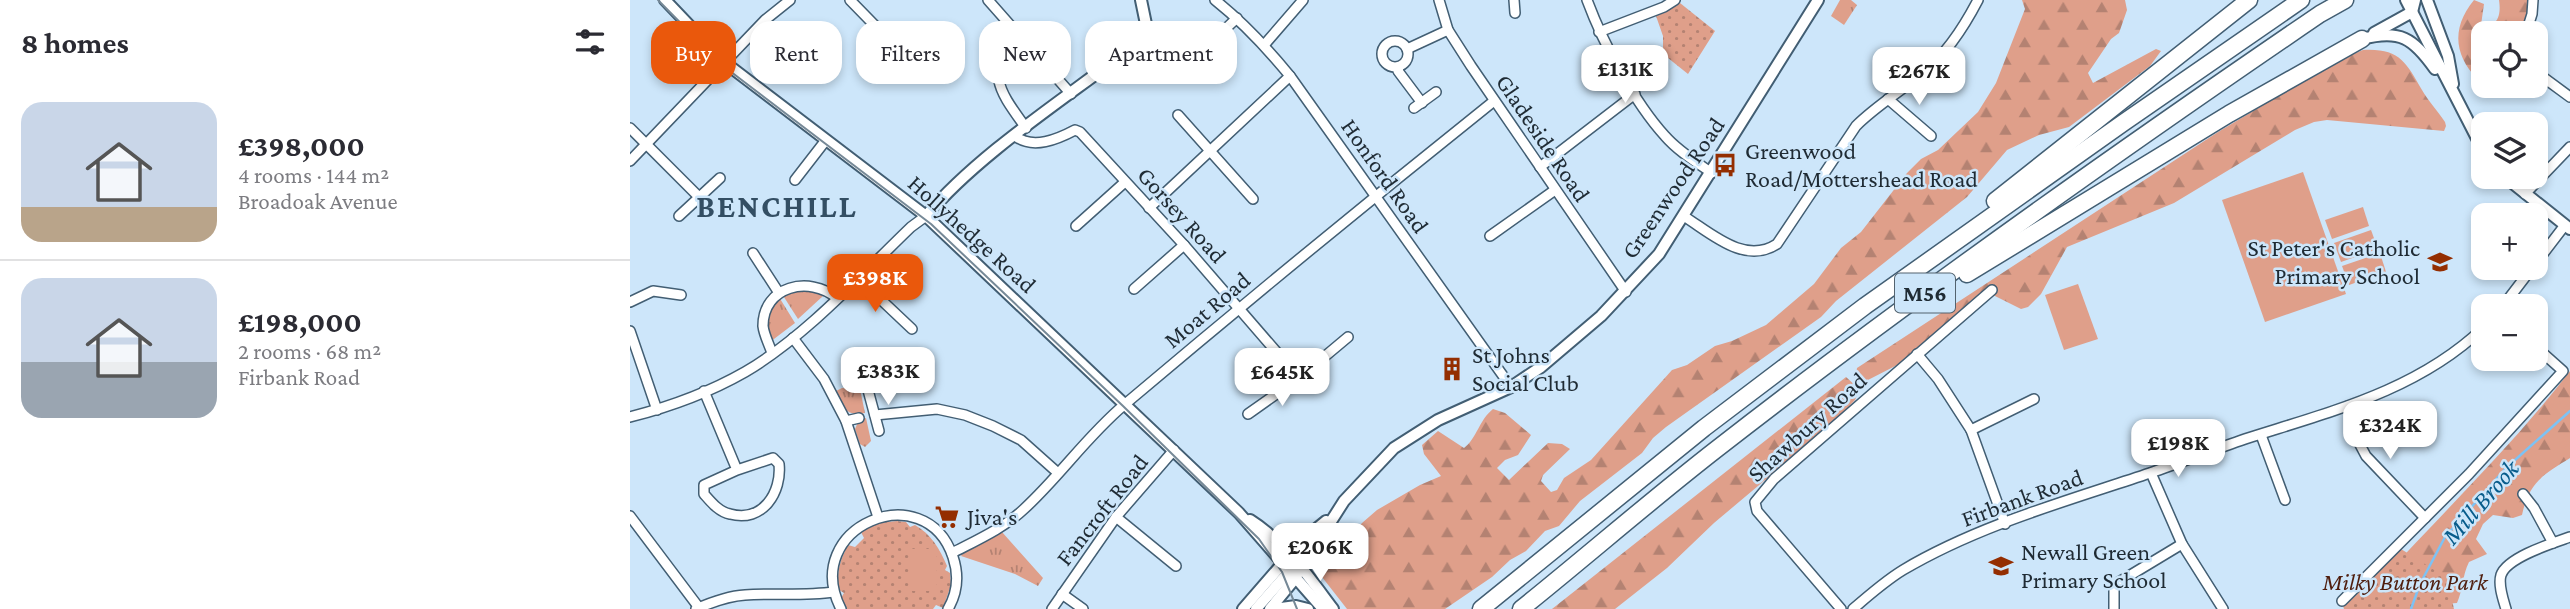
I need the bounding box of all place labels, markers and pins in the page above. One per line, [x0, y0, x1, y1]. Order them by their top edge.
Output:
pin: £131K [1576, 46, 1674, 105]
pin: £267K [1870, 48, 1968, 107]
place label: Greenwood Road/Mottershead Road [1745, 137, 1978, 192]
bus stop icon: Greenwood Road/Mottershead Road [1711, 151, 1739, 179]
place label: St Peter's Catholic Primary School [2248, 234, 2420, 289]
school or university icon: St Peter's Catholic Primary School [2426, 248, 2454, 276]
pin: £398K [826, 254, 924, 314]
place label: St Johns Social Club [1472, 341, 1579, 396]
pin: £383K [839, 348, 937, 407]
pin: £645K [1233, 348, 1331, 408]
building icon: St Johns Social Club [1438, 355, 1466, 383]
pin: £324K [2341, 402, 2439, 461]
pin: £198K [2129, 420, 2227, 479]
supermarket icon: Jiva's [933, 503, 961, 531]
place label: Jiva's [965, 503, 1017, 530]
pin: £206K [1271, 524, 1369, 583]
place label: Newall Green Primary School [2021, 538, 2166, 593]
school or university icon: Newall Green Primary School [1987, 552, 2015, 580]

